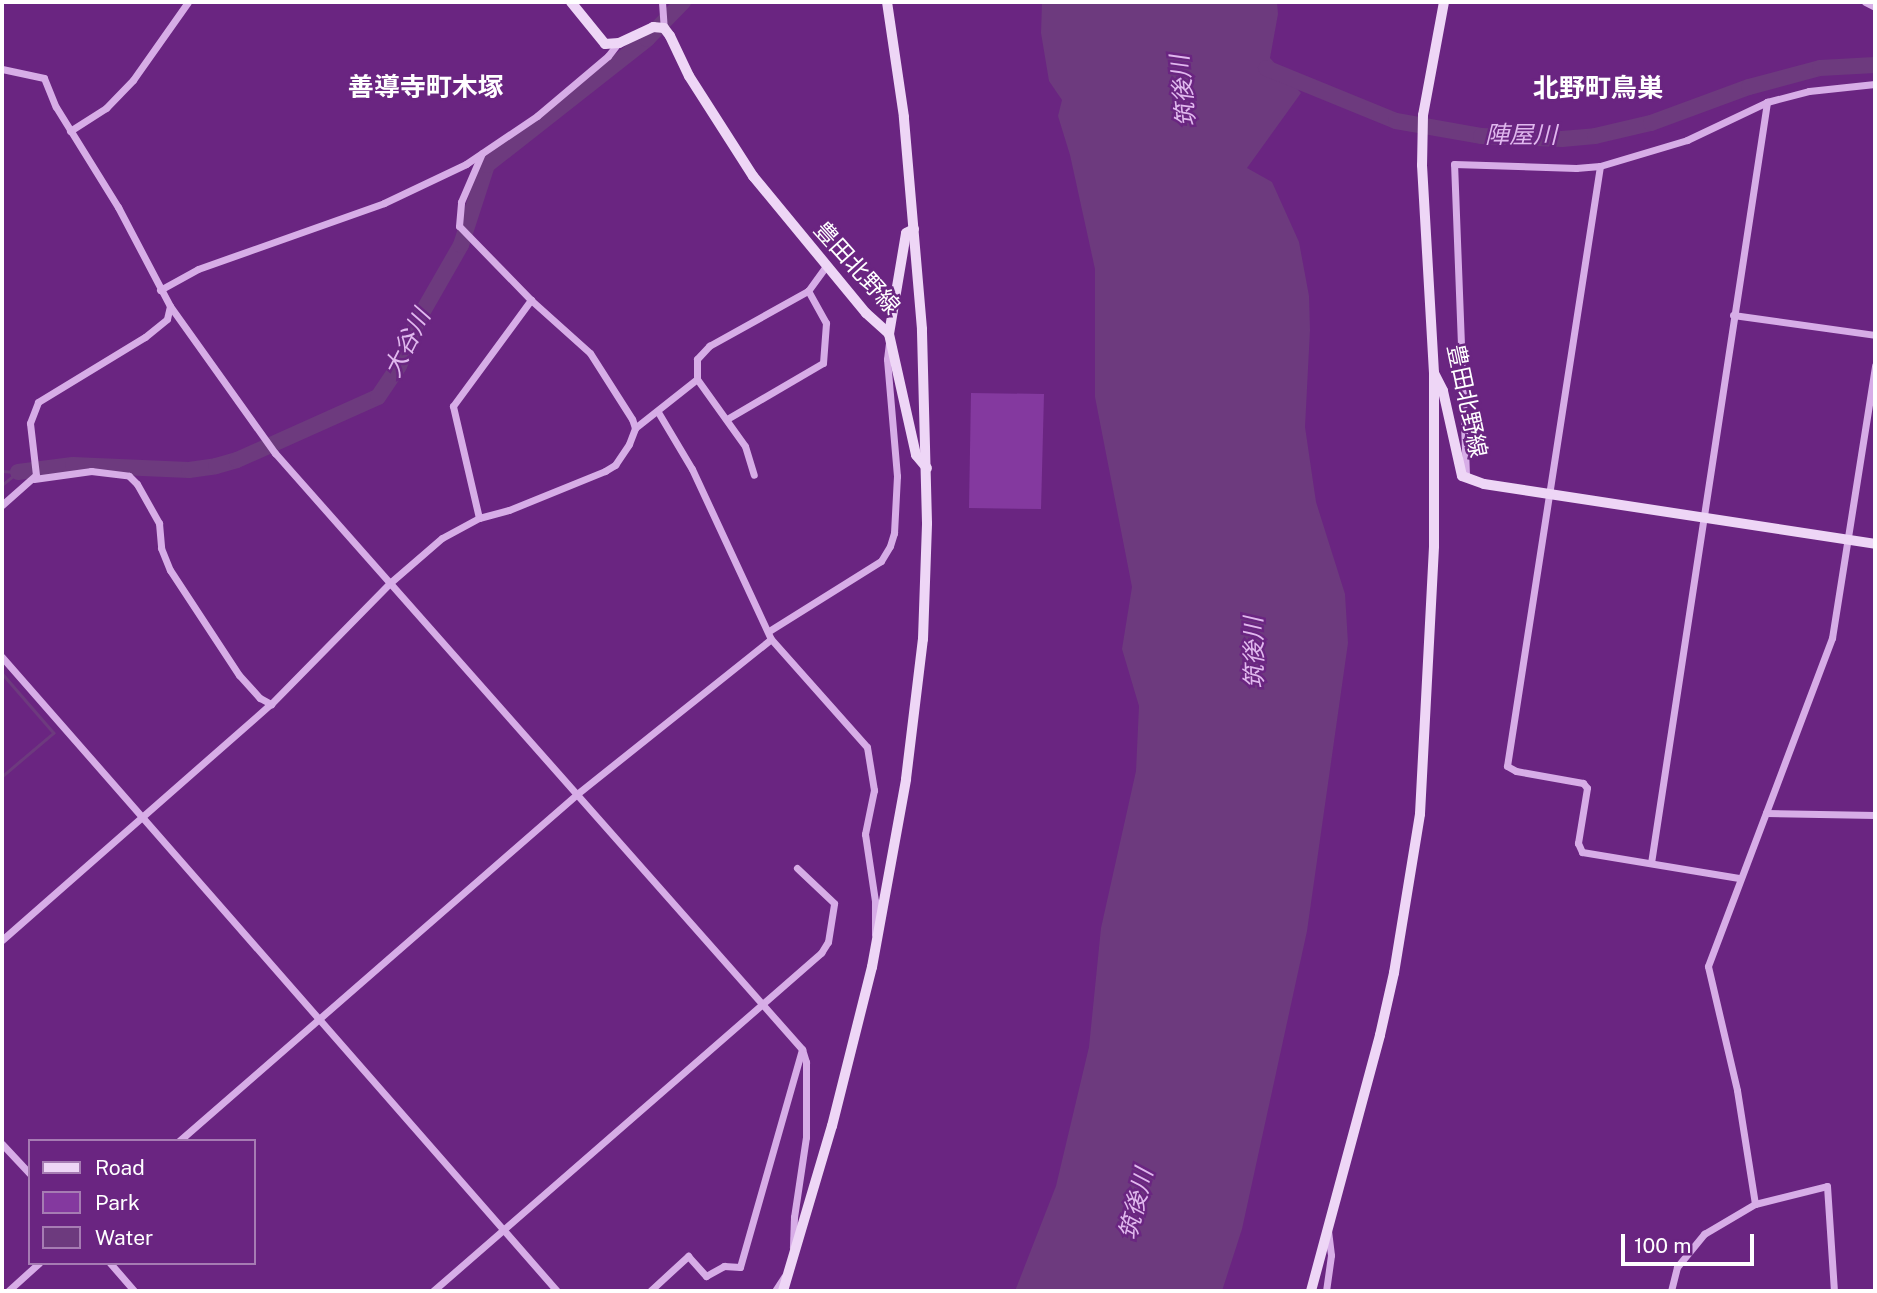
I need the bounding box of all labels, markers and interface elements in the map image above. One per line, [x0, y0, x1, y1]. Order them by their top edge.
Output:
water label: 筑後川 [1165, 54, 1201, 128]
district label: 善導寺町木塚 [348, 71, 504, 103]
district label: 北野町鳥巣 [1533, 72, 1663, 104]
water label: 陣屋川 [1485, 121, 1557, 149]
street label: 豊田北野線 [808, 216, 906, 320]
water label: 大谷川 [378, 304, 436, 382]
street label: 豊田北野線 [1442, 342, 1492, 460]
water label: 筑後川 [1239, 617, 1269, 689]
legend [28, 1139, 256, 1265]
text: Road [95, 1155, 145, 1180]
water label: 筑後川 [1113, 1166, 1159, 1242]
text: Park [95, 1190, 140, 1215]
scale bar [1625, 1220, 1758, 1264]
text: Water [95, 1225, 153, 1250]
text: 100 m [1634, 1233, 1691, 1258]

